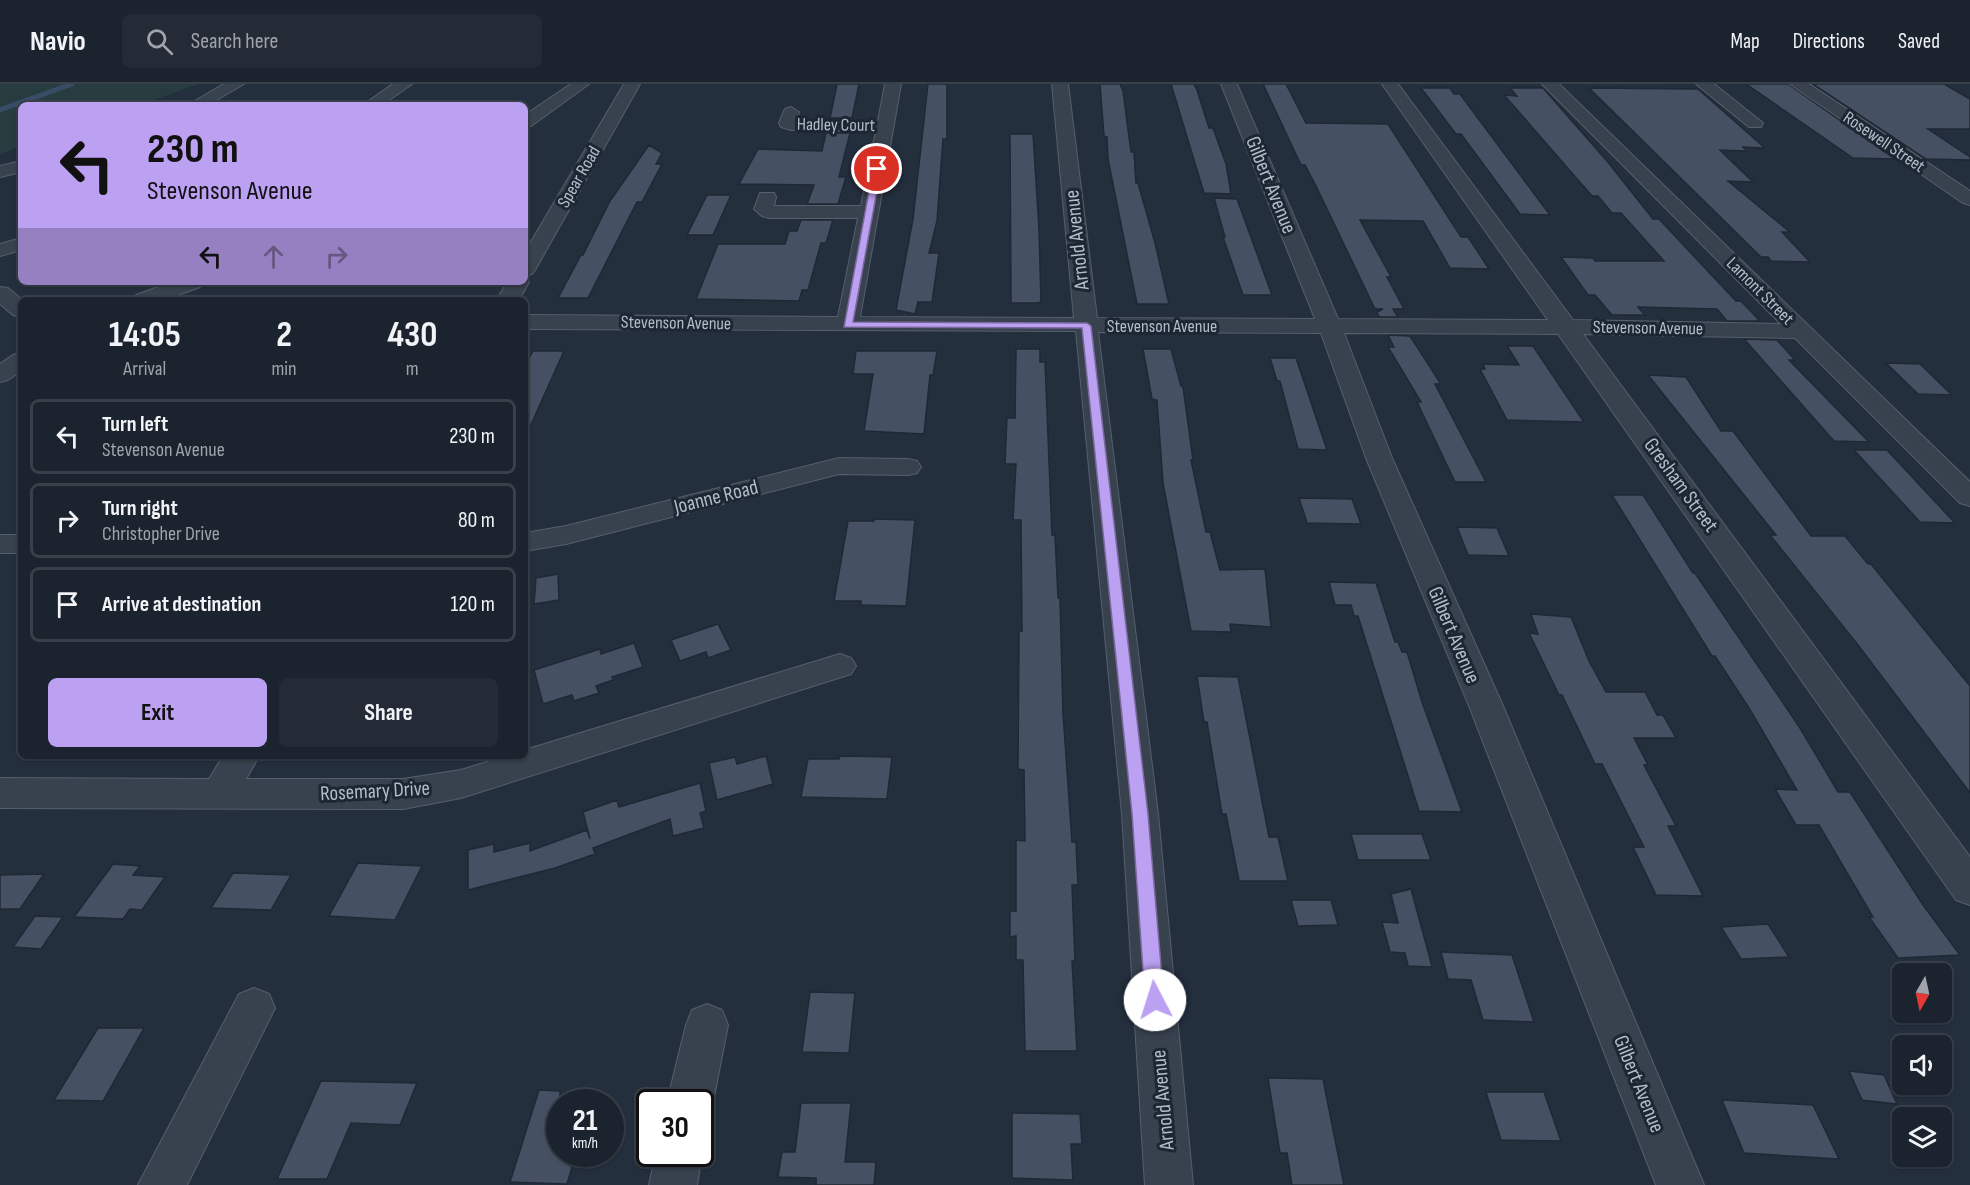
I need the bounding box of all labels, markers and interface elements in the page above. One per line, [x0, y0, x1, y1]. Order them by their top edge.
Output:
search box [122, 14, 542, 68]
text: Navio [30, 25, 86, 58]
icon: search [143, 25, 176, 58]
text: Search here [191, 28, 278, 55]
text: Map [1730, 29, 1760, 54]
text: Directions [1793, 29, 1865, 54]
text: Saved [1898, 29, 1940, 54]
street label: Rosewell Street [1839, 107, 1929, 177]
street label: Hadley Court [797, 114, 876, 136]
text: 230 m [147, 124, 239, 175]
icon: left [48, 126, 126, 204]
street label: Gilbert Avenue [1240, 133, 1302, 237]
street label: Spear Road [553, 143, 605, 211]
pin [851, 143, 902, 194]
icon: arrive [860, 152, 893, 185]
text: Stevenson Avenue [147, 175, 313, 207]
street label: Arnold Avenue [1059, 189, 1095, 292]
icon: left [194, 240, 227, 273]
icon: ahead [257, 240, 290, 273]
icon: right [320, 240, 353, 273]
street label: Lamont Street [1722, 253, 1798, 329]
street label: Stevenson Avenue [621, 312, 731, 334]
text: 14:05 [109, 314, 181, 357]
text: 2 [276, 314, 292, 357]
text: 430 [387, 314, 437, 357]
street label: Stevenson Avenue [1107, 316, 1217, 337]
street label: Stevenson Avenue [1593, 317, 1703, 339]
text: Arrival [123, 357, 166, 381]
text: min [271, 357, 297, 381]
text: m [406, 357, 419, 381]
text: Turn left [102, 411, 168, 438]
icon: left [51, 420, 84, 453]
text: 230 m [449, 423, 495, 450]
street label: Gresham Street [1638, 433, 1724, 537]
text: Stevenson Avenue [102, 438, 225, 462]
street label: Joanne Road [670, 474, 761, 520]
text: Turn right [102, 495, 178, 522]
icon: right [51, 504, 84, 537]
text: 80 m [458, 507, 495, 534]
text: Christopher Drive [102, 522, 220, 546]
street label: Gilbert Avenue [1422, 583, 1486, 687]
icon: arrive [51, 588, 84, 621]
text: Arrive at destination [102, 591, 261, 618]
text: 120 m [451, 591, 495, 618]
button: Exit [48, 678, 267, 747]
button: Share [279, 678, 498, 747]
street label: Rosemary Drive [319, 776, 431, 806]
north arrow [1892, 963, 1952, 1023]
map controls [1892, 963, 1952, 1167]
position arrow [1123, 968, 1187, 1032]
street label: Gilbert Avenue [1608, 1032, 1670, 1136]
button: sound [1892, 1035, 1952, 1095]
street label: Arnold Avenue [1146, 1049, 1180, 1152]
speed limit sign: 30 [636, 1089, 714, 1167]
text: 21 [573, 1103, 597, 1139]
button: layers [1892, 1107, 1952, 1167]
text: km/h [572, 1134, 598, 1153]

